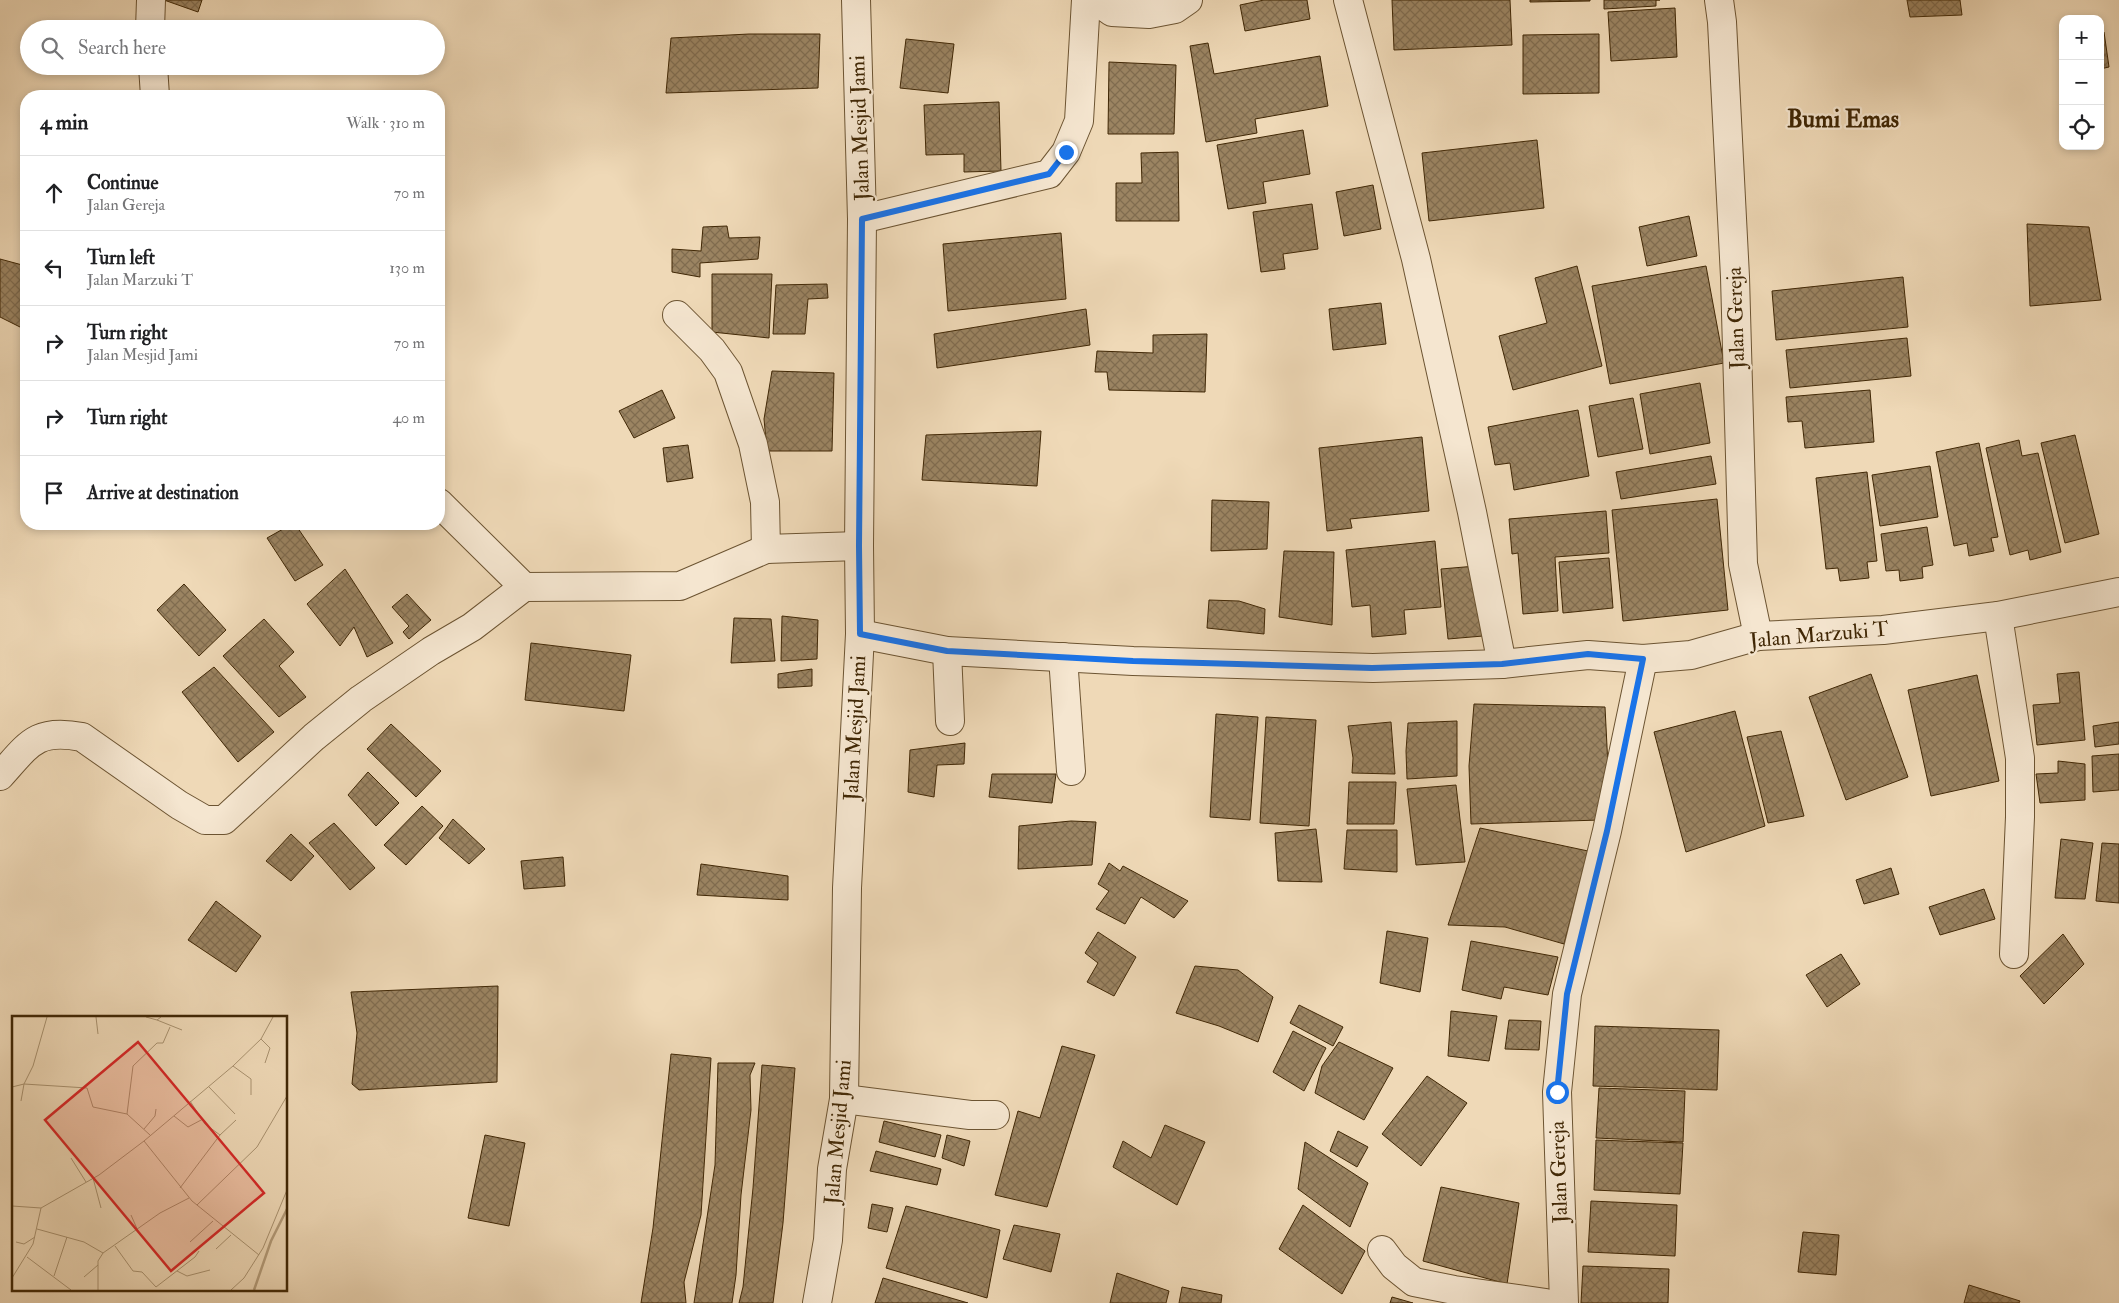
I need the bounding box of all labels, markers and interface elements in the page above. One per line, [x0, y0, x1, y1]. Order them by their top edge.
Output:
map controls [2059, 15, 2104, 150]
button: + [2059, 15, 2104, 60]
search box [20, 20, 445, 75]
icon: search [38, 34, 66, 62]
text: Search here [78, 36, 166, 60]
street label: Jalan Mesjid Jami [844, 54, 876, 202]
button: − [2059, 60, 2104, 105]
district label: Bumi Emas [1787, 104, 1899, 135]
button: locate [2059, 105, 2104, 150]
text: 4 min [40, 109, 88, 136]
text: Walk · 310 m [346, 113, 425, 133]
route end [1055, 141, 1078, 164]
text: Continue [87, 171, 158, 195]
icon: ahead [40, 179, 68, 207]
text: 70 m [394, 183, 425, 203]
text: Jalan Gereja [87, 195, 165, 215]
text: Turn left [87, 246, 155, 270]
icon: left [40, 254, 68, 282]
text: 130 m [389, 258, 425, 278]
street label: Jalan Gereja [1721, 266, 1751, 371]
text: Jalan Marzuki T [87, 270, 193, 290]
text: Turn right [87, 321, 167, 345]
icon: right [40, 329, 68, 357]
text: 70 m [394, 333, 425, 353]
text: Jalan Mesjid Jami [87, 345, 198, 365]
icon: right [40, 404, 68, 432]
text: Turn right [87, 406, 167, 430]
text: 40 m [392, 408, 425, 428]
icon: arrive [40, 479, 68, 507]
text: Arrive at destination [87, 481, 239, 505]
street label: Jalan Marzuki T [1747, 615, 1890, 655]
street label: Jalan Mesjid Jami [838, 654, 872, 802]
inset map [12, 1016, 288, 1290]
street label: Jalan Mesjid Jami [818, 1058, 858, 1207]
route start [1546, 1081, 1569, 1104]
street label: Jalan Gereja [1544, 1120, 1574, 1225]

